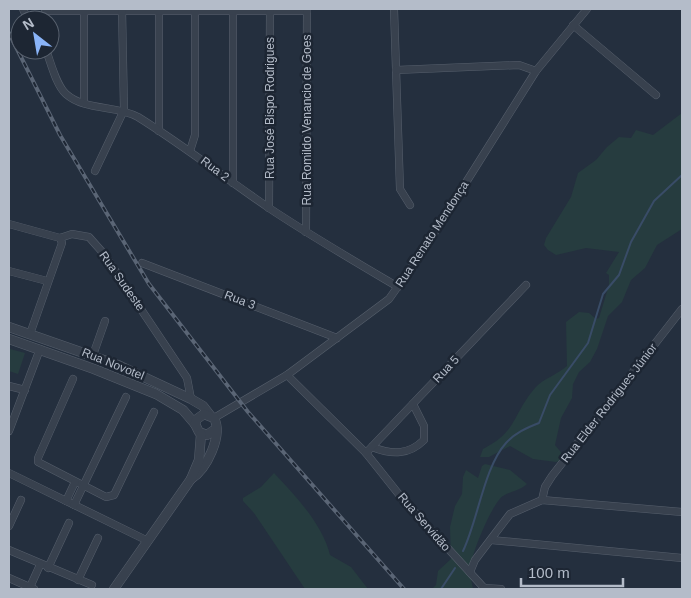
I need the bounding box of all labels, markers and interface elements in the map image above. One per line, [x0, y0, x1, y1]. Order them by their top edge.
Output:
north arrow [10, 10, 60, 60]
text: N [20, 14, 37, 33]
street label: Rua Romildo Venancio de Goes [300, 35, 314, 205]
street label: Rua José Bispo Rodrigues [263, 37, 277, 179]
street label: Rua 2 [198, 154, 232, 184]
street label: Rua Renato Mendonça [393, 178, 472, 290]
street label: Rua Sudeste [96, 249, 148, 314]
street label: Rua 3 [223, 288, 258, 312]
street label: Rua Elder Rodrigues Júnior [558, 341, 660, 465]
street label: Rua Novotel [80, 345, 146, 383]
street label: Rua 5 [430, 352, 462, 385]
street label: Rua Servidão [395, 490, 453, 554]
scale bar [521, 556, 624, 588]
text: 100 m [528, 564, 570, 581]

